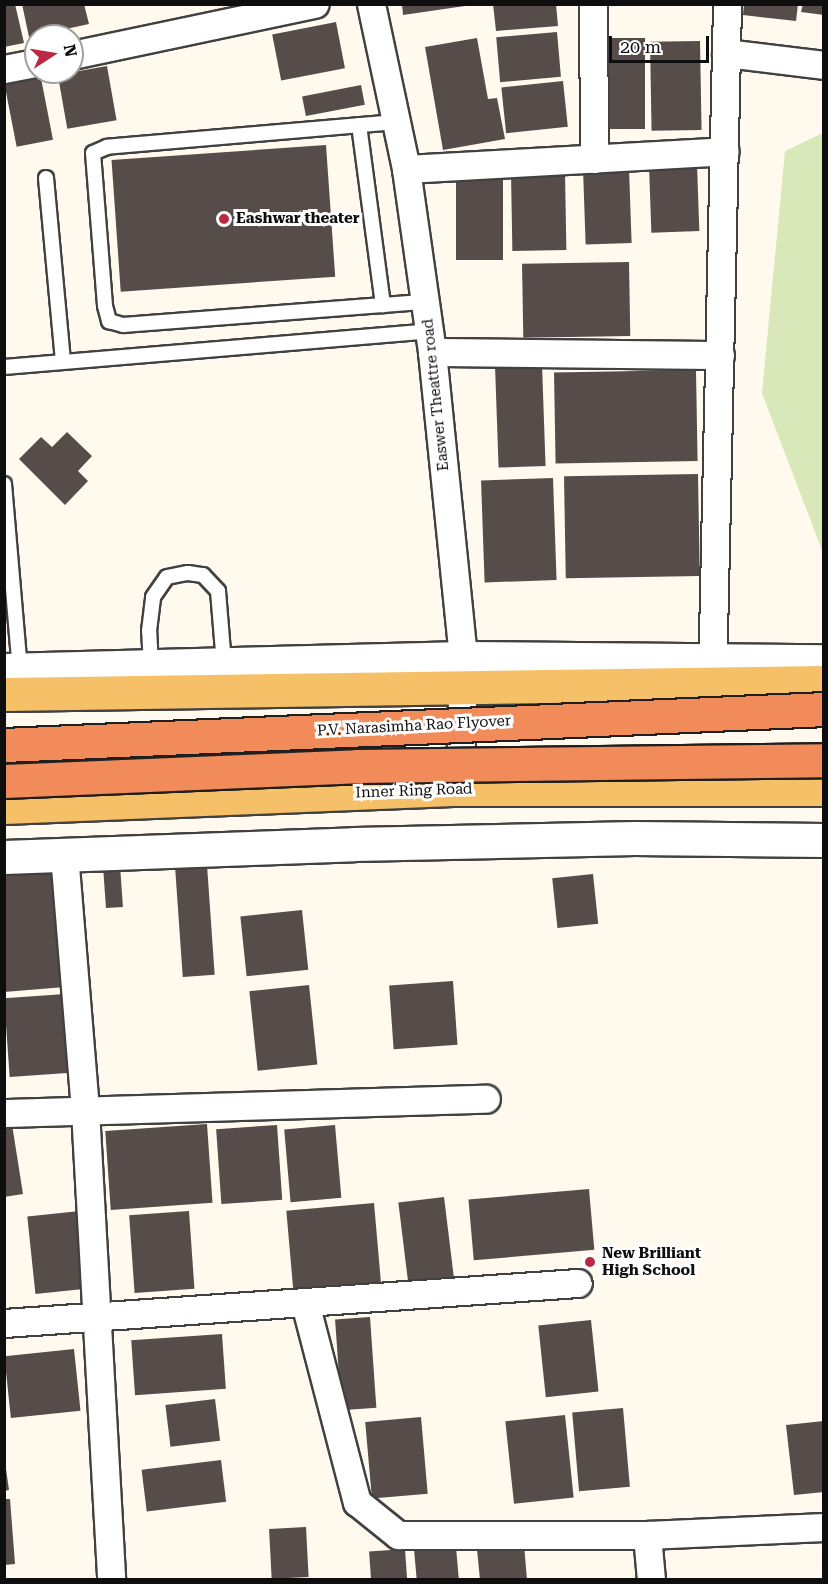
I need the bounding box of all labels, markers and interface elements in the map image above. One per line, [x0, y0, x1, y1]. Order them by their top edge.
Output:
north arrow [24, 24, 84, 84]
scale bar [612, 24, 712, 62]
text: 20 m [620, 36, 661, 57]
text: N [60, 43, 81, 59]
place label: Eashwar theater [236, 210, 360, 228]
marker: Eashwar theater [217, 212, 231, 226]
street label: Easwer Theattre road [419, 318, 453, 472]
street label: P.V. Narasimha Rao Flyover [317, 712, 511, 740]
street label: Inner Ring Road [355, 780, 473, 802]
place label: New Brilliant High School [602, 1244, 701, 1279]
marker: New Brilliant High School [583, 1255, 597, 1269]

